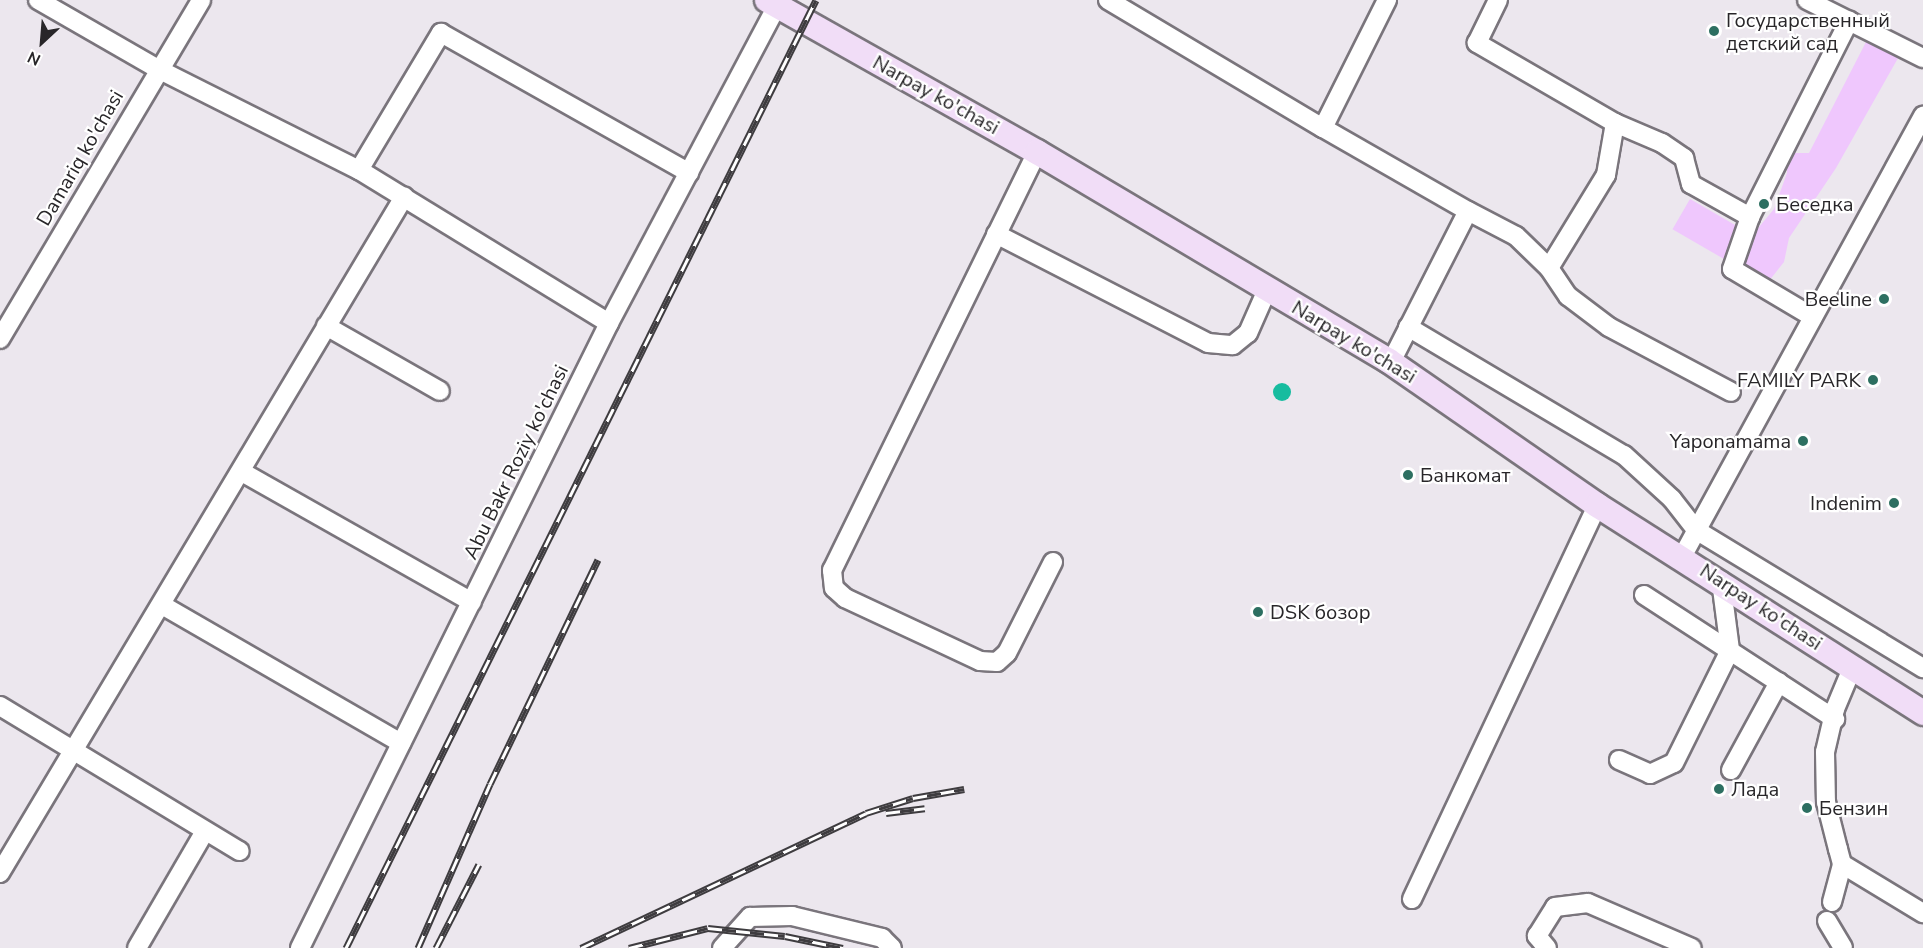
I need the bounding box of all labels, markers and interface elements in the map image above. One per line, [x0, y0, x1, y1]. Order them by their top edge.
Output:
place label: Государственный детский сад [1726, 8, 1890, 55]
north arrow [12, 12, 72, 72]
marker: Государственный детский сад [1707, 24, 1721, 38]
text: N [24, 46, 44, 71]
street label: Narpay ko'chasi [869, 50, 1003, 140]
street label: Damariq ko'chasi [31, 86, 129, 230]
place label: Беседка [1776, 192, 1853, 216]
marker: Беседка [1757, 197, 1771, 211]
place label: Beeline [1805, 287, 1872, 311]
marker: Beeline [1877, 292, 1891, 306]
street label: Narpay ko'chasi [1287, 295, 1421, 389]
street label: Abu Bakr Roziy ko'chasi [458, 361, 574, 563]
place label: FAMILY PARK [1737, 368, 1861, 392]
marker: FAMILY PARK [1866, 373, 1880, 387]
place label: Yaponamama [1670, 429, 1791, 453]
marker: Yaponamama [1796, 434, 1810, 448]
place label: Банкомат [1420, 463, 1510, 487]
marker: Банкомат [1401, 468, 1415, 482]
place label: Indenim [1810, 491, 1882, 515]
marker: Indenim [1887, 496, 1901, 510]
street label: Narpay ko'chasi [1695, 559, 1827, 655]
place label: DSK бозор [1270, 600, 1371, 624]
marker: DSK бозор [1251, 605, 1265, 619]
place label: Лада [1731, 777, 1779, 801]
marker: Лада [1712, 782, 1726, 796]
place label: Бензин [1819, 796, 1888, 820]
marker: Бензин [1800, 801, 1814, 815]

